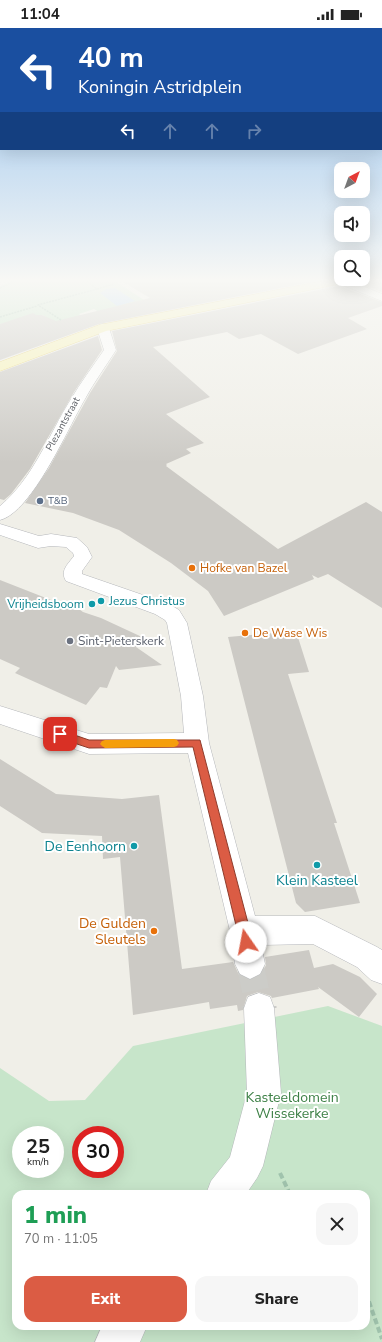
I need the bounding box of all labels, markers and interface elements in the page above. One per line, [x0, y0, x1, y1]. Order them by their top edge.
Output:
text: 11:04 [20, 4, 60, 24]
text: 40 m [78, 39, 144, 77]
icon: left [12, 44, 64, 96]
text: Koningin Astridplein [78, 75, 242, 99]
icon: left [117, 120, 139, 142]
icon: ahead [159, 120, 181, 142]
icon: ahead [201, 120, 223, 142]
icon: right [243, 120, 265, 142]
north arrow [334, 162, 370, 198]
map controls [334, 162, 370, 286]
button: sound [334, 206, 370, 242]
button: search [334, 250, 370, 286]
street label: Plezantstraat [42, 394, 84, 453]
place label: T&B [48, 494, 68, 508]
marker: T&B [35, 496, 45, 506]
place label: Hofke van Bazel [200, 560, 288, 576]
marker: Hofke van Bazel [187, 563, 197, 573]
place label: Jezus Christus [108, 593, 185, 609]
place label: Vrijheidsboom [6, 596, 84, 612]
marker: Jezus Christus [96, 596, 106, 606]
marker: Vrijheidsboom [87, 599, 97, 609]
place label: De Wase Wis [253, 625, 327, 641]
marker: De Wase Wis [240, 628, 250, 638]
place label: Sint-Pieterskerk [78, 633, 165, 649]
marker: Sint-Pieterskerk [65, 636, 75, 646]
pin [43, 717, 77, 751]
icon: arrive [49, 723, 71, 745]
place label: De Eenhoorn [45, 837, 126, 856]
marker: De Eenhoorn [129, 841, 139, 851]
marker: Klein Kasteel [312, 860, 322, 870]
place label: Klein Kasteel [276, 871, 359, 890]
place label: De Gulden Sleutels [79, 914, 146, 949]
position arrow [225, 921, 267, 963]
marker: De Gulden Sleutels [149, 926, 159, 936]
park label: Kasteeldomein Wissekerke [245, 1088, 339, 1123]
speed limit sign: 30 [72, 1126, 124, 1178]
text: 25 [26, 1133, 50, 1160]
text: km/h [27, 1155, 49, 1169]
text: 1 min [24, 1199, 87, 1231]
button: close [316, 1203, 358, 1245]
text: 70 m · 11:05 [24, 1230, 98, 1248]
button: Exit [24, 1276, 187, 1322]
button: Share [195, 1276, 358, 1322]

